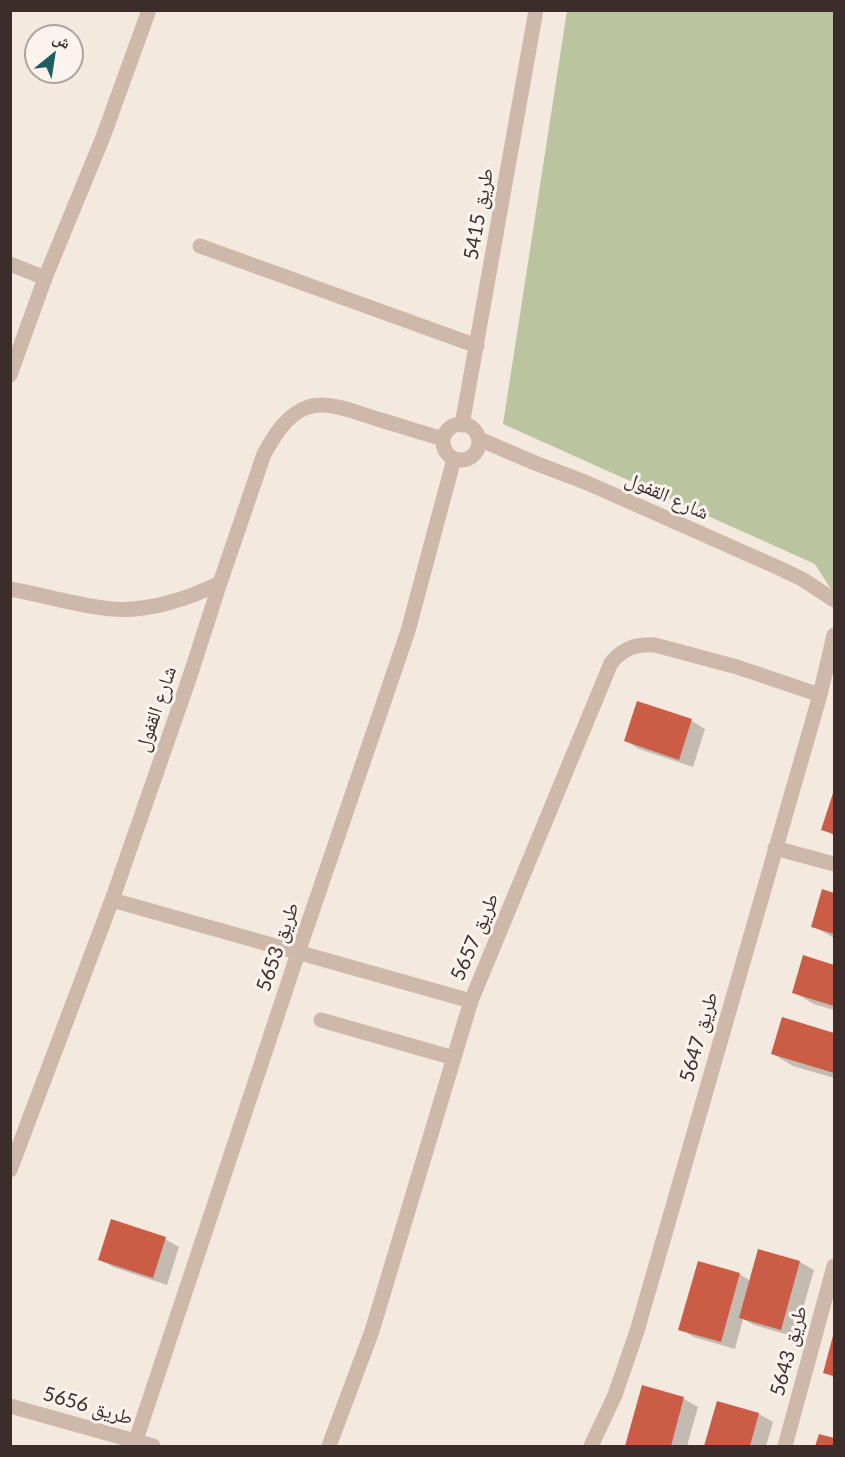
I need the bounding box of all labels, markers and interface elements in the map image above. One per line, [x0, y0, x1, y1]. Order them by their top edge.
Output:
north arrow [24, 24, 84, 84]
text: ش [50, 27, 74, 52]
street label: طريق 5415 [459, 166, 499, 262]
street label: شارع القفول [622, 467, 712, 525]
street label: شارع القفول [130, 663, 182, 755]
street label: طريق 5657 [446, 890, 504, 984]
street label: طريق 5653 [252, 899, 304, 995]
street label: طريق 5647 [675, 989, 723, 1085]
street label: طريق 5643 [765, 1303, 813, 1399]
street label: طريق 5656 [40, 1382, 136, 1430]

